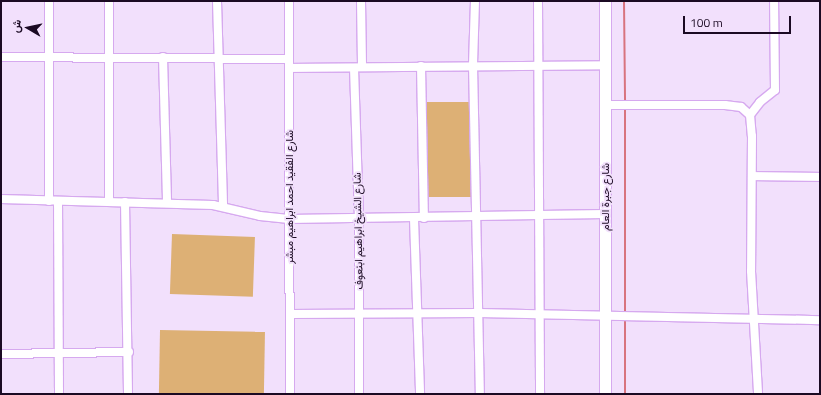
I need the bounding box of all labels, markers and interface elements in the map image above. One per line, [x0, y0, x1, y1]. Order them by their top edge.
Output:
north arrow [8, 8, 48, 48]
scale bar [685, 8, 793, 34]
text: 100 m [690, 13, 723, 32]
text: ش [7, 18, 25, 34]
street label: شارع الفقيد احمد ابراهيم مبشر [282, 130, 296, 264]
street label: شارع جبرة العام [598, 163, 612, 231]
street label: شارع الشيخ ابراهيم ابنعوف [350, 172, 366, 290]

